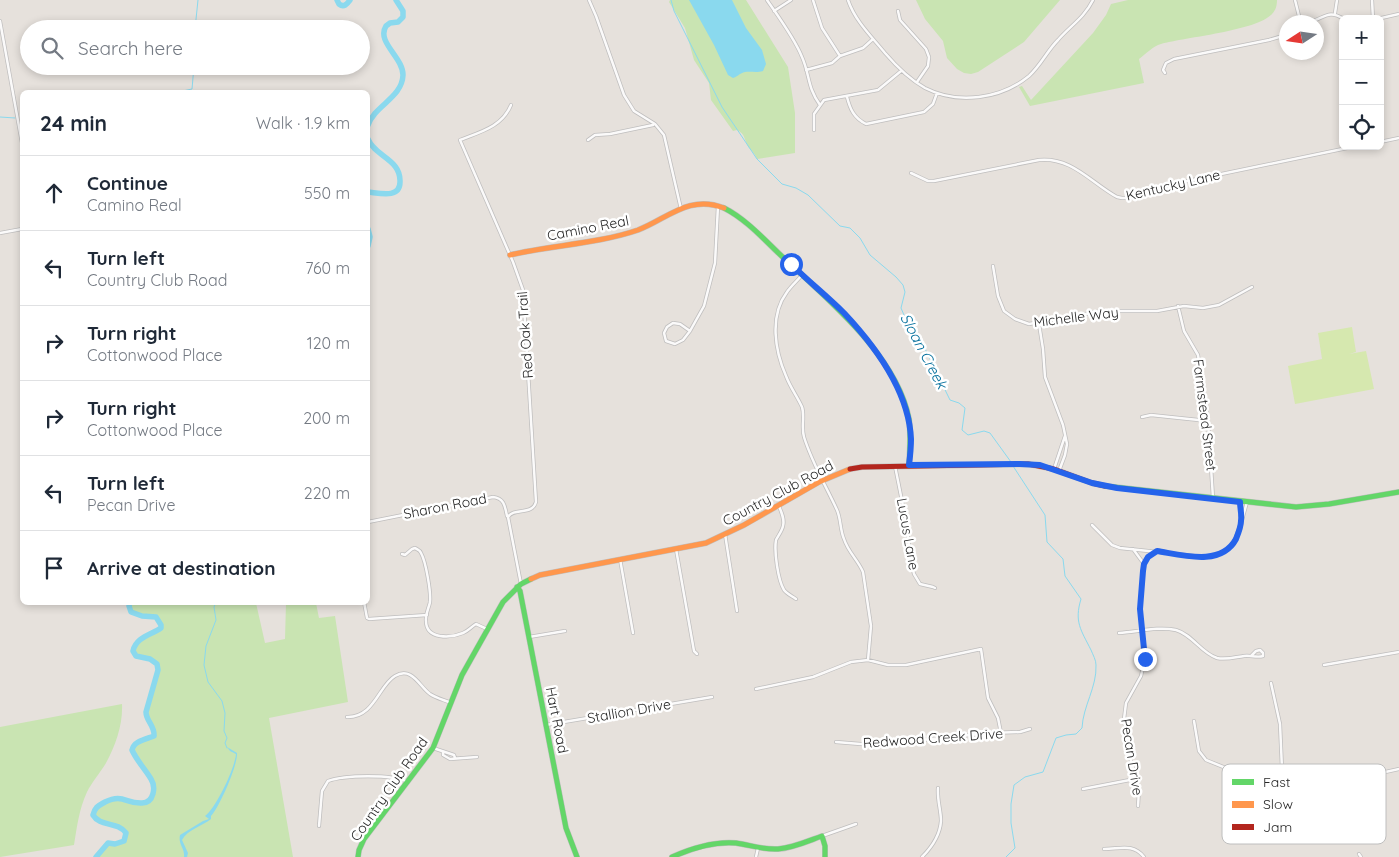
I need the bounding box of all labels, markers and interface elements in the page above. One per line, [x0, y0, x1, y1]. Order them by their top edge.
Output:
north arrow [1279, 15, 1324, 60]
map controls [1339, 15, 1384, 150]
button: + [1339, 15, 1384, 60]
search box [20, 20, 370, 75]
icon: search [38, 34, 66, 62]
text: Search here [78, 36, 183, 60]
button: − [1339, 60, 1384, 105]
button: locate [1339, 105, 1384, 150]
text: 24 min [40, 110, 107, 136]
text: Walk · 1.9 km [256, 113, 350, 133]
street label: Kentucky Lane [1124, 165, 1222, 205]
text: Continue [87, 171, 168, 195]
icon: ahead [40, 179, 68, 207]
text: 550 m [304, 183, 350, 203]
text: Camino Real [87, 195, 182, 215]
street label: Camino Real [546, 211, 630, 245]
text: Turn left [87, 246, 165, 270]
route start [780, 253, 803, 276]
icon: left [40, 254, 68, 282]
text: 760 m [305, 258, 350, 278]
text: Country Club Road [87, 270, 227, 290]
street label: Red Oak Trail [513, 291, 537, 379]
street label: Michelle Way [1032, 303, 1120, 331]
water label: Sloan Creek [896, 310, 953, 394]
text: Turn right [87, 321, 176, 345]
icon: right [40, 329, 68, 357]
text: 120 m [307, 333, 350, 353]
text: Cottonwood Place [87, 345, 222, 365]
street label: Farmstead Street [1189, 358, 1221, 472]
text: Turn right [87, 396, 176, 420]
icon: right [40, 404, 68, 432]
text: 200 m [303, 408, 350, 428]
text: Cottonwood Place [87, 420, 222, 440]
street label: Country Club Road [720, 456, 836, 530]
text: Turn left [87, 471, 165, 495]
icon: left [40, 479, 68, 507]
text: 220 m [304, 483, 350, 503]
street label: Sharon Road [402, 489, 488, 523]
text: Pecan Drive [87, 495, 176, 515]
street label: Lucus Lane [893, 497, 923, 572]
icon: arrive [40, 554, 68, 582]
text: Arrive at destination [87, 556, 276, 580]
route end [1134, 648, 1157, 671]
street label: Hart Road [542, 685, 572, 755]
street label: Stallion Drive [586, 695, 672, 727]
street label: Pecan Drive [1117, 717, 1147, 797]
street label: Redwood Creek Drive [862, 724, 1004, 752]
street label: Country Club Road [346, 734, 432, 844]
legend [1222, 764, 1386, 844]
text: Fast [1263, 773, 1291, 791]
text: Slow [1263, 795, 1293, 813]
text: Jam [1263, 818, 1292, 836]

